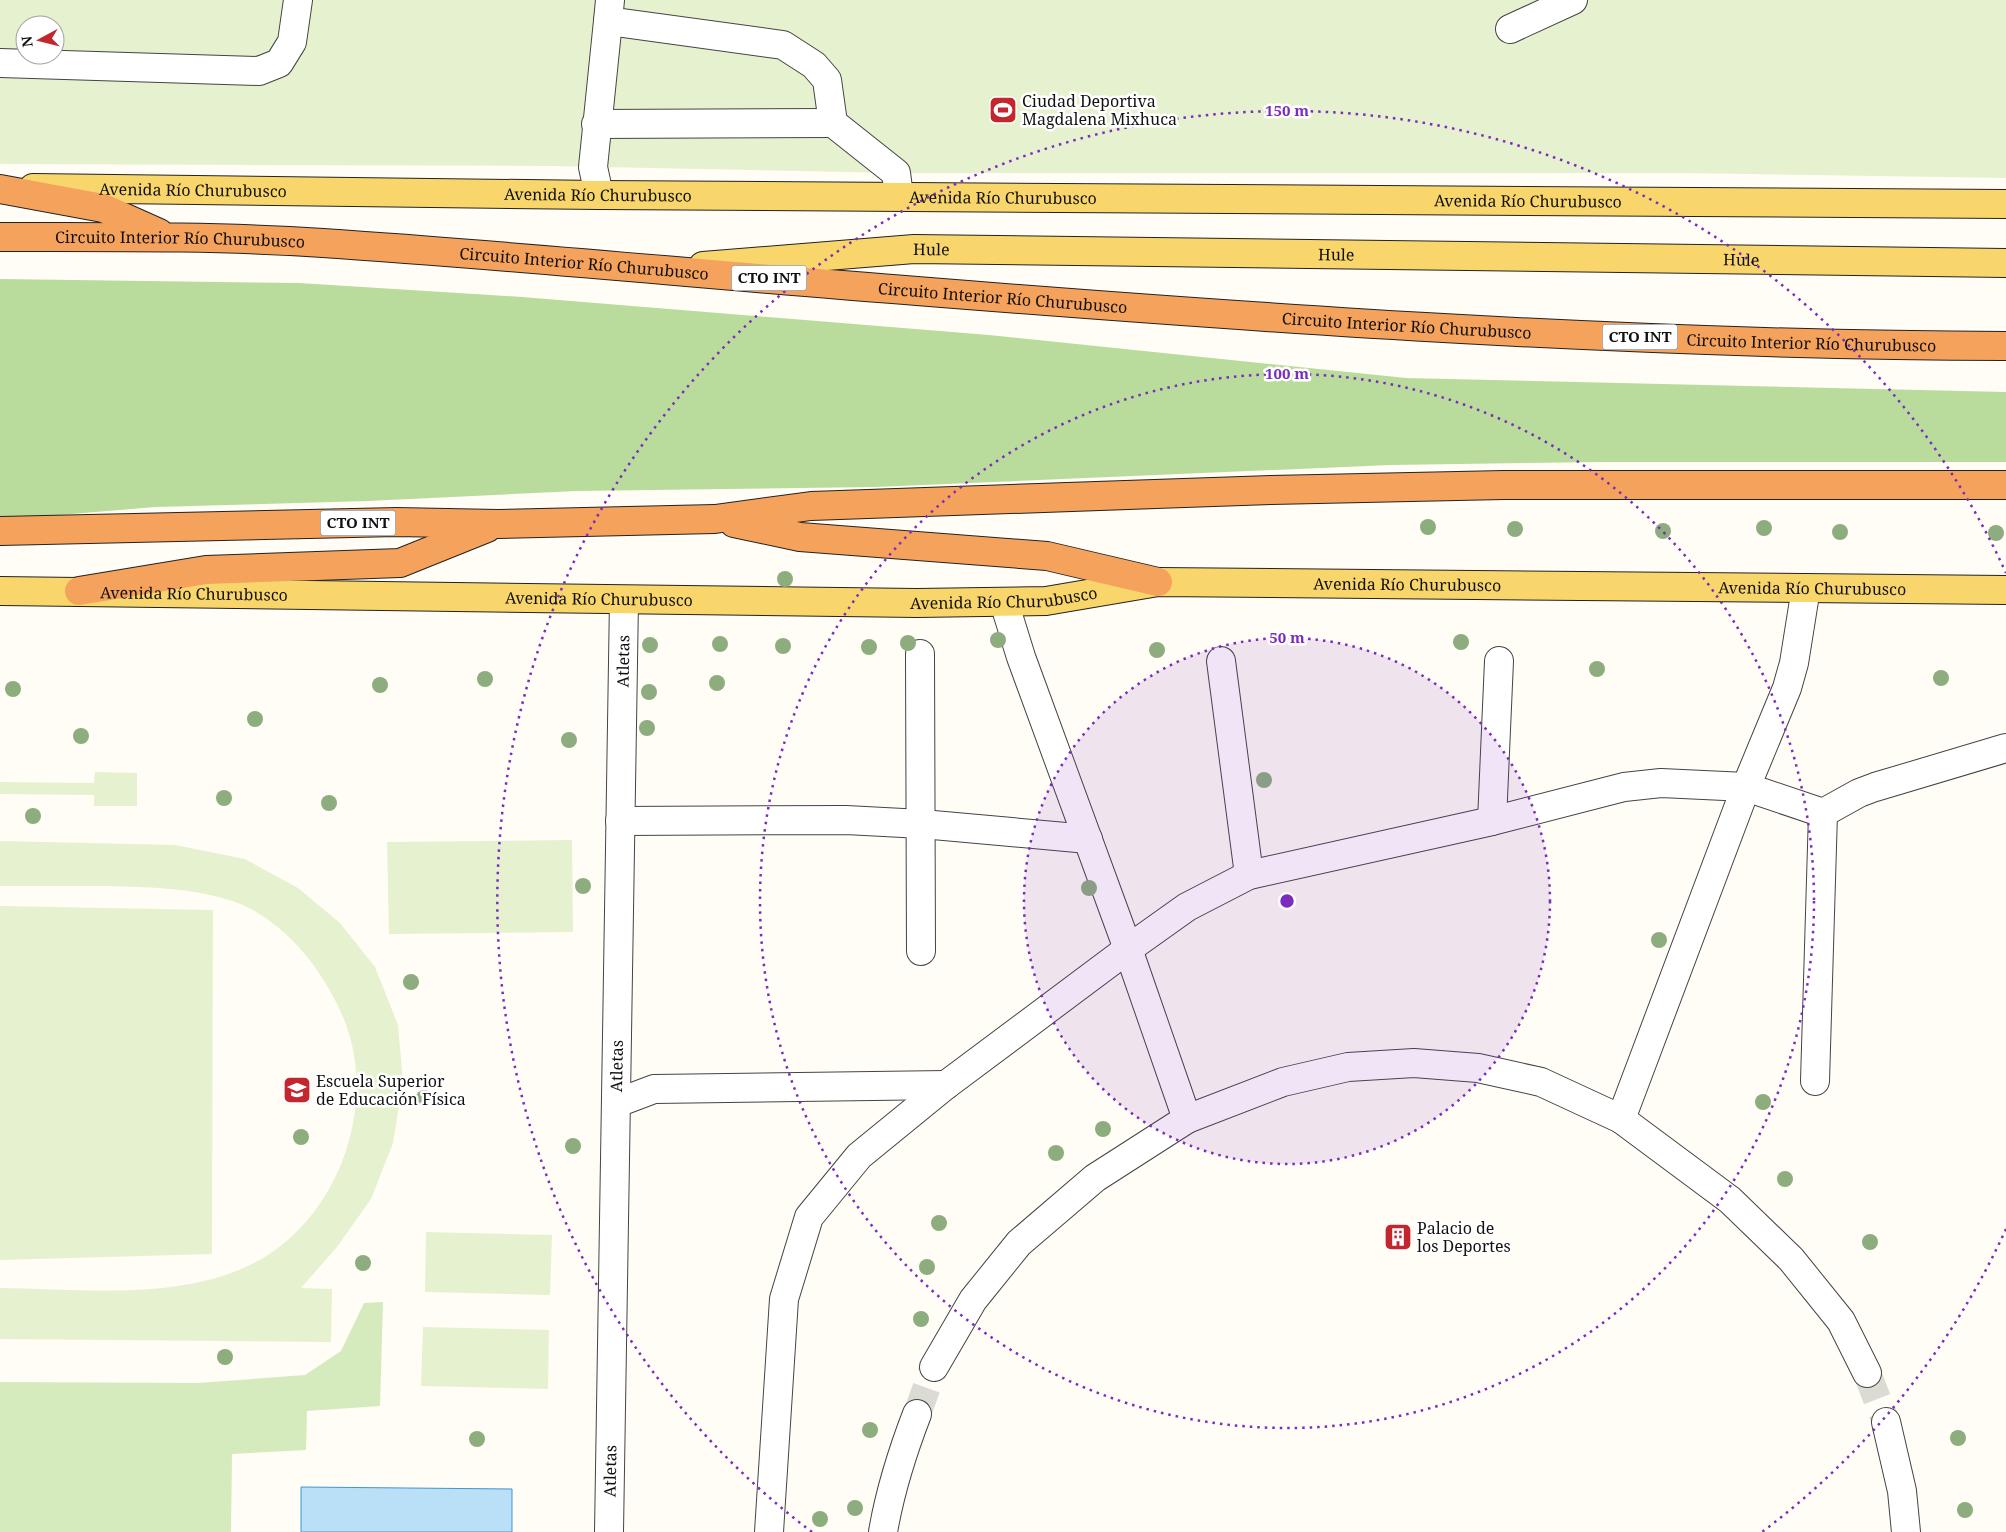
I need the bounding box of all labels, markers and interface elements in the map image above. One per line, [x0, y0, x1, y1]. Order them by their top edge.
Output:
north arrow [15, 15, 65, 65]
text: N [16, 35, 37, 48]
place label: Ciudad Deportiva Magdalena Mixhuca [1022, 90, 1177, 130]
sports icon: Ciudad Deportiva Magdalena Mixhuca [988, 95, 1018, 125]
text: 150 m [1265, 100, 1309, 120]
street label: Avenida Río Churubusco [99, 178, 287, 202]
street label: Avenida Río Churubusco [504, 183, 692, 207]
street label: Avenida Río Churubusco [909, 186, 1097, 209]
street label: Avenida Río Churubusco [1434, 189, 1622, 213]
street label: Circuito Interior Río Churubusco [55, 226, 306, 253]
street label: Hule [913, 238, 950, 260]
street label: Circuito Interior Río Churubusco [459, 242, 710, 285]
street label: Hule [1318, 243, 1355, 266]
street label: Hule [1723, 248, 1760, 271]
road number: CTO INT [732, 266, 806, 290]
street label: Circuito Interior Río Churubusco [877, 277, 1128, 318]
street label: Circuito Interior Río Churubusco [1281, 307, 1532, 344]
road number: CTO INT [1602, 324, 1678, 350]
street label: Circuito Interior Río Churubusco [1686, 328, 1936, 357]
text: 100 m [1265, 363, 1309, 383]
road number: CTO INT [320, 510, 396, 536]
street label: Avenida Río Churubusco [1313, 572, 1501, 596]
street label: Avenida Río Churubusco [1718, 576, 1906, 600]
street label: Avenida Río Churubusco [100, 581, 288, 606]
street label: Avenida Río Churubusco [910, 581, 1099, 614]
street label: Avenida Río Churubusco [505, 587, 693, 611]
text: 50 m [1269, 627, 1305, 647]
street label: Atletas [612, 635, 634, 687]
centre of rings [1278, 892, 1296, 910]
street label: Atletas [605, 1040, 628, 1092]
place label: Escuela Superior de Educación Física [316, 1070, 466, 1110]
school or university icon: Escuela Superior de Educación Física [282, 1075, 312, 1105]
place label: Palacio de los Deportes [1417, 1217, 1511, 1257]
building icon: Palacio de los Deportes [1383, 1222, 1413, 1252]
street label: Atletas [599, 1445, 621, 1497]

